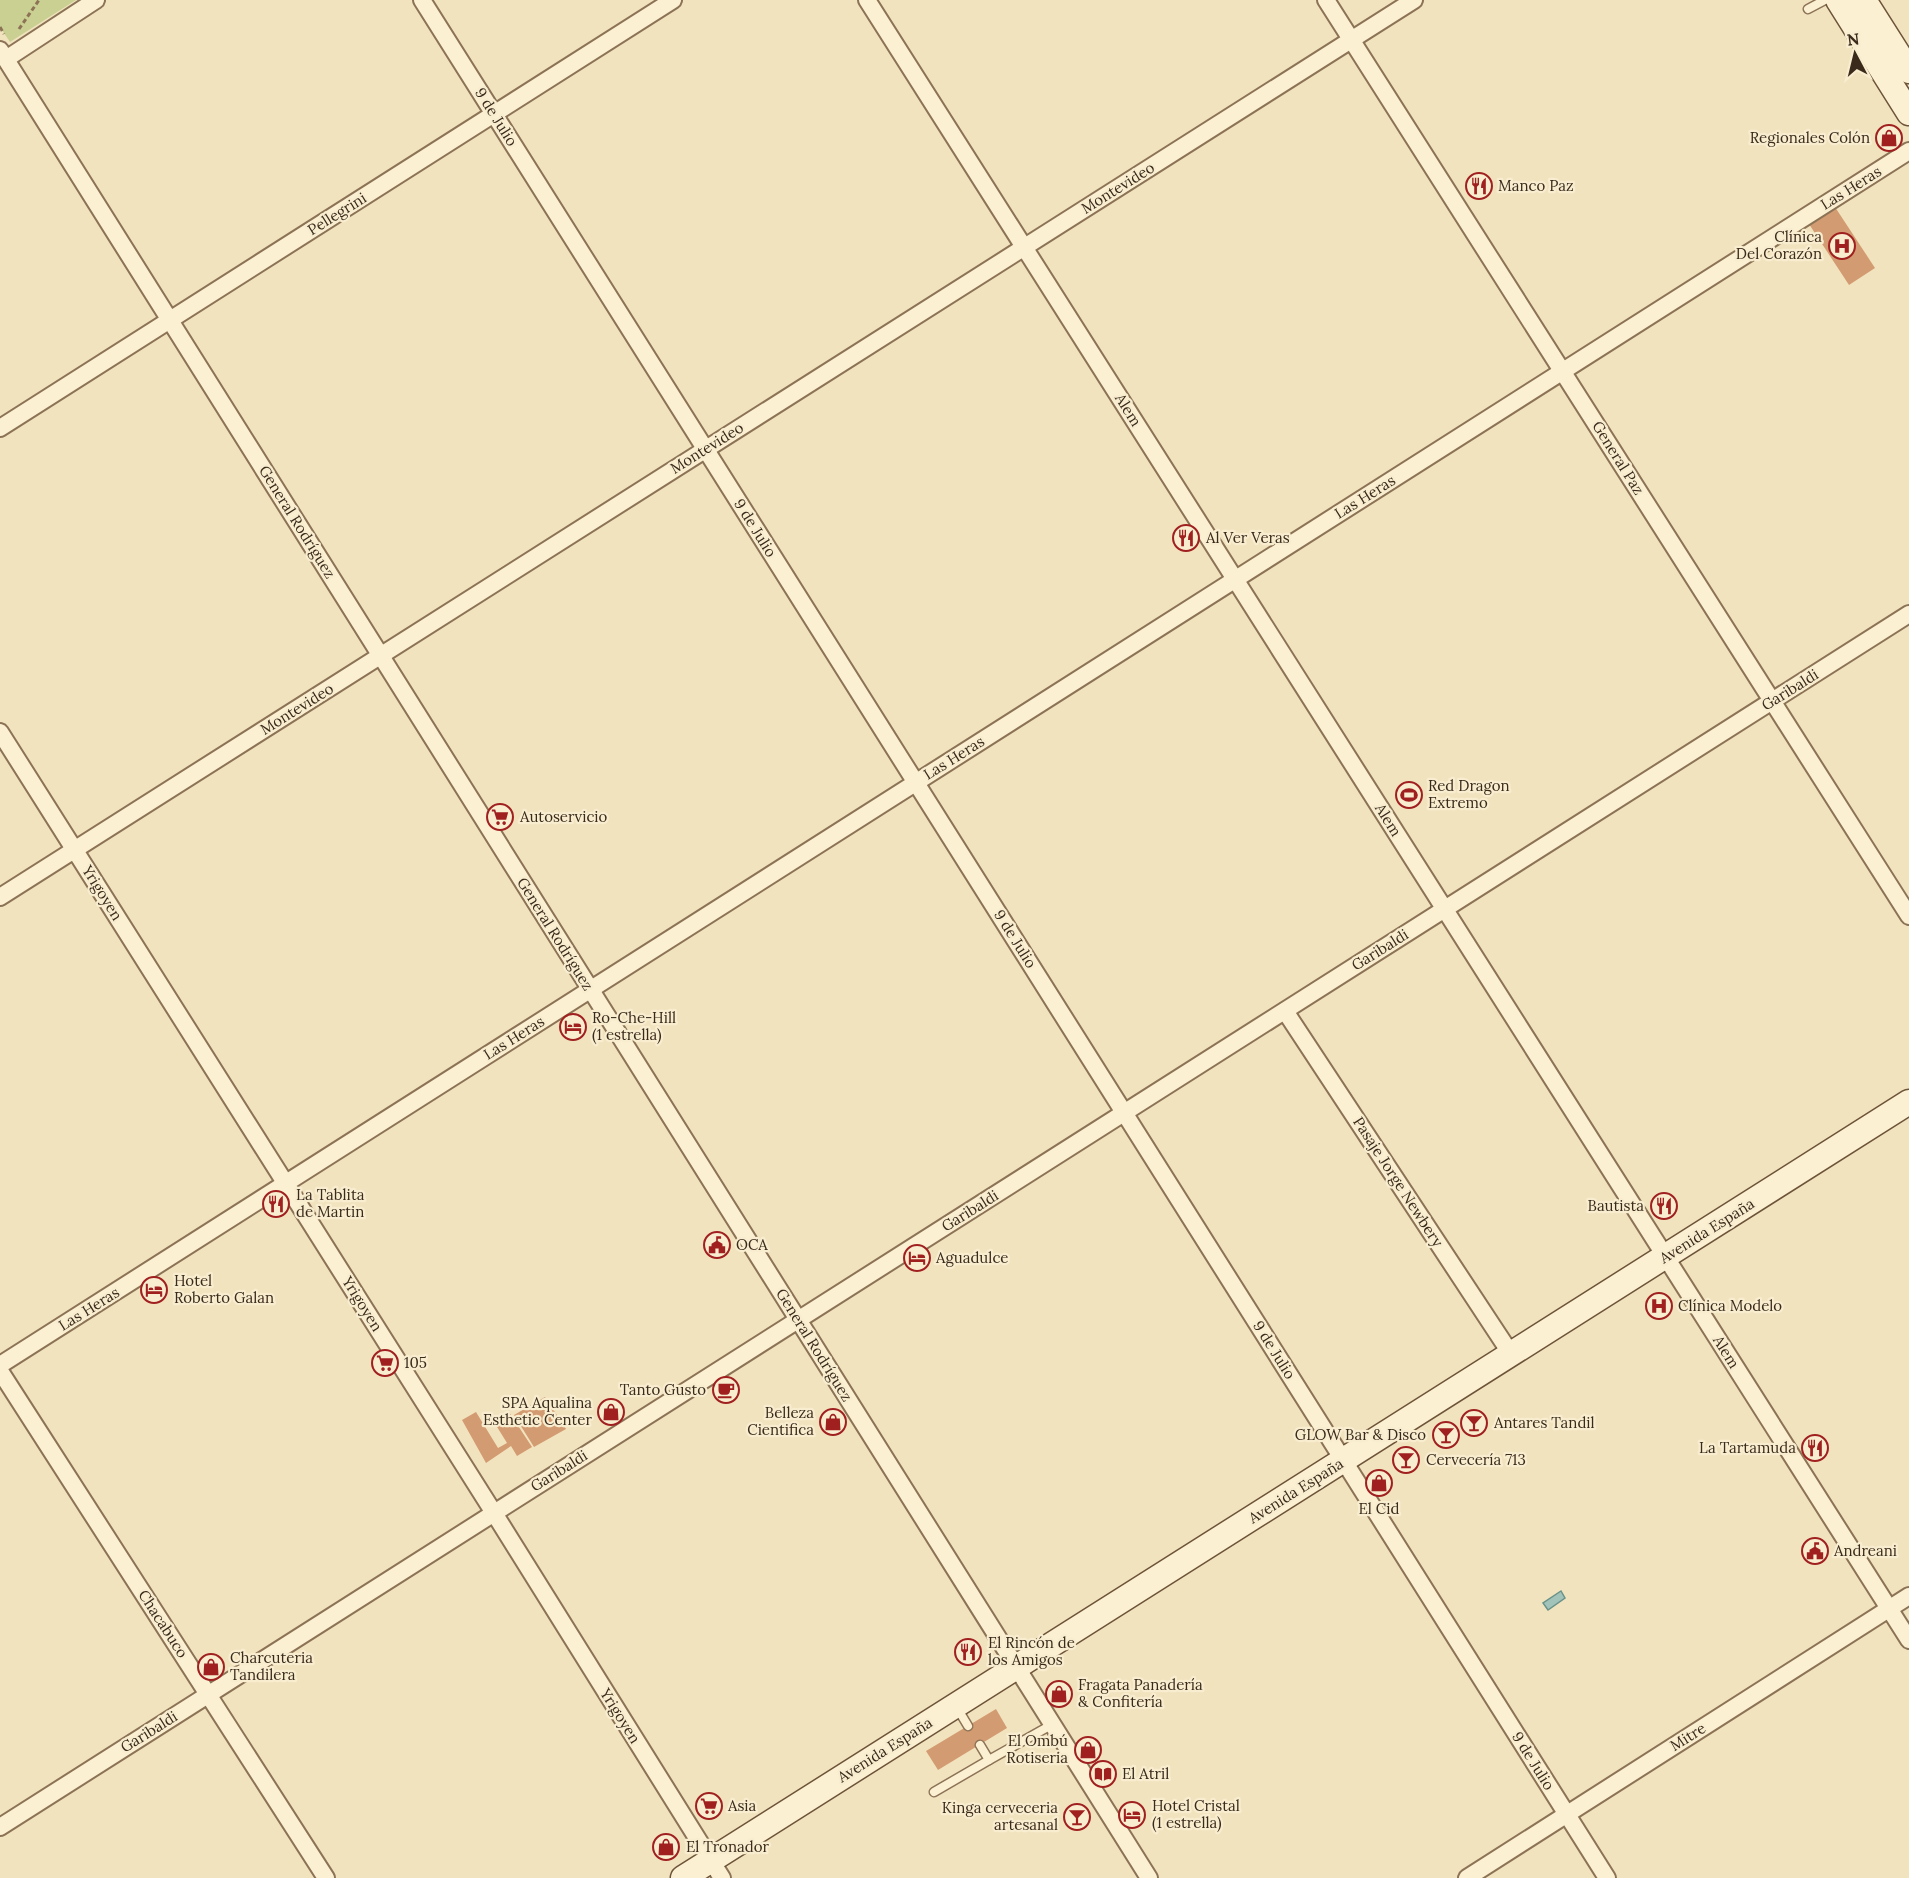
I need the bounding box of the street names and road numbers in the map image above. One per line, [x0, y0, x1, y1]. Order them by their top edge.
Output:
street label: 9 de Julio [471, 84, 522, 150]
street label: Montevideo [1078, 157, 1158, 218]
street label: Las Heras [1817, 161, 1885, 214]
street label: Pellegrini [304, 188, 370, 239]
street label: Alem [1111, 389, 1146, 430]
street label: Montevideo [667, 417, 747, 478]
street label: General Paz [1588, 417, 1649, 498]
street label: General Rodríguez [255, 462, 340, 582]
street label: Las Heras [1331, 470, 1399, 523]
street label: 9 de Julio [730, 495, 781, 561]
street label: Garibaldi [1758, 665, 1822, 714]
street label: Montevideo [257, 678, 337, 739]
street label: Las Heras [920, 731, 988, 784]
street label: Alem [1371, 799, 1406, 840]
street label: Yrigoyen [78, 861, 127, 924]
street label: General Rodríguez [513, 874, 598, 994]
street label: 9 de Julio [990, 906, 1041, 972]
street label: Garibaldi [1348, 925, 1412, 974]
street label: Las Heras [480, 1011, 548, 1064]
street label: Pasaje Jorge Newbery [1349, 1113, 1448, 1250]
street label: Garibaldi [938, 1186, 1002, 1235]
street label: Avenida España [1655, 1194, 1758, 1268]
street label: Yrigoyen [338, 1272, 387, 1335]
street label: Las Heras [55, 1282, 123, 1335]
street label: General Rodríguez [772, 1285, 857, 1405]
street label: 9 de Julio [1249, 1317, 1300, 1383]
street label: Alem [1709, 1331, 1744, 1372]
street label: Garibaldi [527, 1446, 591, 1495]
street label: Avenida España [1244, 1454, 1347, 1528]
street label: Chacabuco [134, 1586, 193, 1661]
street label: Yrigoyen [596, 1684, 645, 1747]
street label: Garibaldi [117, 1707, 181, 1756]
street label: Avenida España [833, 1713, 936, 1787]
street label: Mitre [1666, 1718, 1709, 1755]
street label: 9 de Julio [1508, 1728, 1559, 1794]

